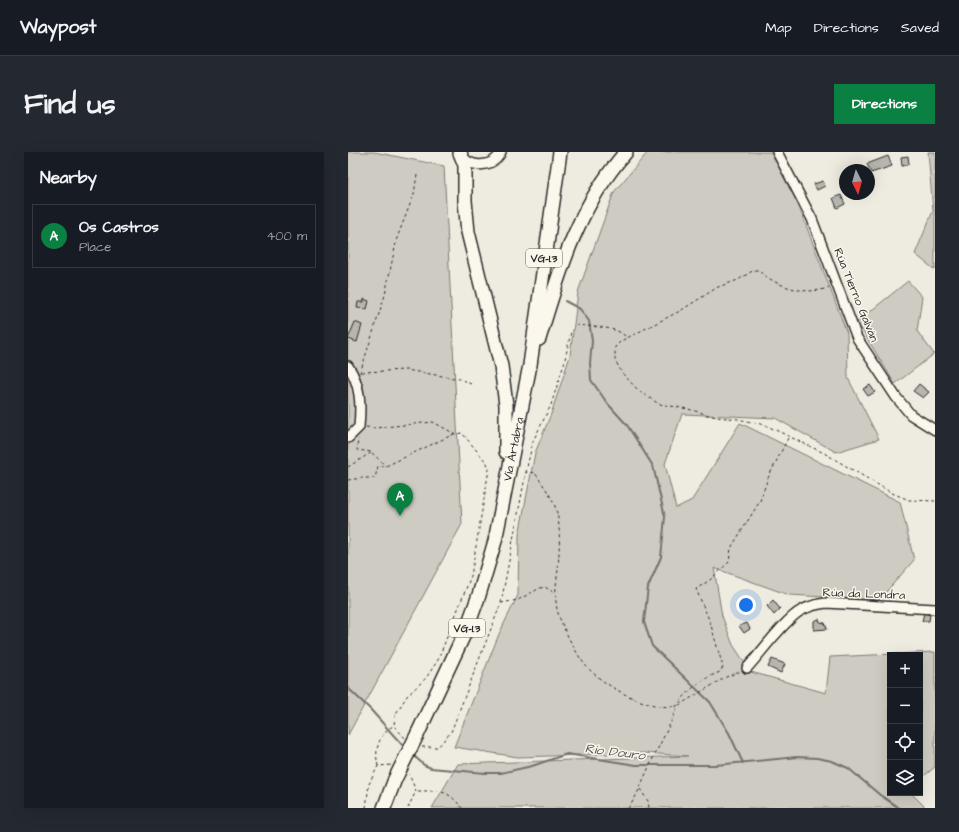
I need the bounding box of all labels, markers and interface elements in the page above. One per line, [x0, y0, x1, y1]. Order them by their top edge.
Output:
text: Waypost [20, 14, 96, 41]
text: Map [765, 18, 792, 38]
text: Directions [814, 18, 879, 38]
text: Saved [901, 18, 939, 38]
button: Directions [834, 84, 935, 124]
text: Find us [24, 85, 115, 124]
north arrow [839, 164, 875, 200]
text: Nearby [40, 166, 97, 190]
text: Os Castros [79, 217, 159, 238]
text: A [50, 227, 58, 245]
text: 400 m [266, 227, 307, 245]
text: Place [79, 238, 111, 256]
street label: Rúa Tierno Galván [829, 245, 883, 345]
road number: VG-1.3 [526, 249, 562, 267]
street label: Vía Ártabra [499, 416, 528, 483]
pin: A [387, 483, 413, 516]
street label: Rúa da Londra [822, 584, 906, 604]
your location [736, 595, 756, 615]
road number: VG-1.3 [449, 619, 485, 637]
map controls [887, 652, 923, 796]
button: + [887, 652, 923, 688]
button: − [887, 688, 923, 724]
button: locate [887, 724, 923, 760]
water label: Río Douro [584, 739, 648, 765]
button: layers [887, 760, 923, 796]

